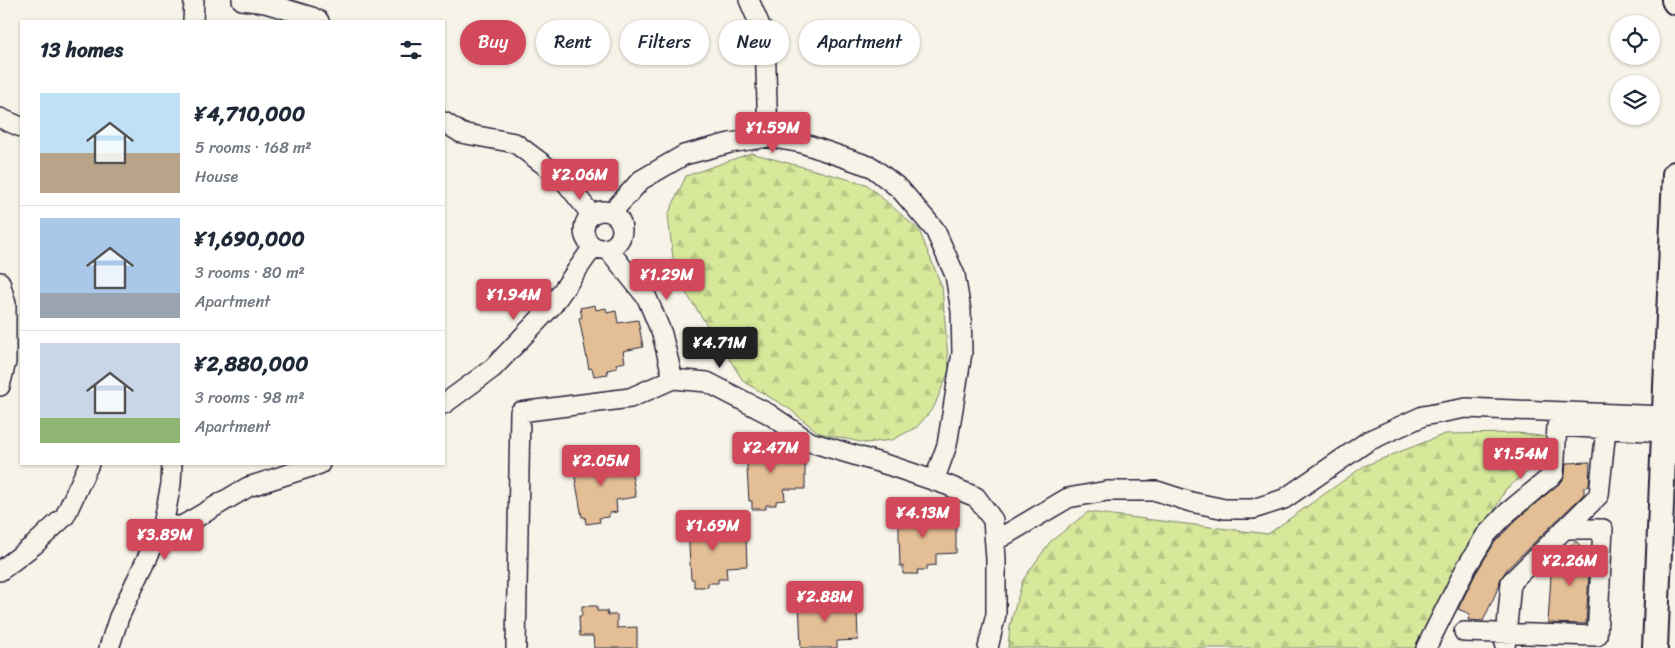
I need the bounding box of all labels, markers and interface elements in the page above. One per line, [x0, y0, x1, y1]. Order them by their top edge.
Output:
map controls [1610, 15, 1660, 125]
button: locate [1610, 15, 1660, 65]
chip: Buy [460, 20, 526, 65]
chip: Rent [536, 20, 610, 65]
chip: Filters [620, 20, 709, 65]
chip: New [719, 20, 789, 65]
chip: Apartment [799, 20, 920, 65]
text: 13 homes [40, 31, 123, 69]
icon: filters [397, 36, 425, 64]
button: layers [1610, 75, 1660, 125]
text: ¥4,710,000 [195, 95, 305, 133]
pin: ¥1.59M [732, 112, 814, 154]
icon: home [80, 113, 140, 173]
text: ¥1.59M [746, 113, 800, 142]
text: 5 rooms · 168 m² [195, 133, 312, 162]
pin: ¥2.06M [539, 158, 621, 201]
text: ¥2.06M [552, 160, 608, 189]
text: House [195, 162, 238, 191]
text: ¥1,690,000 [195, 220, 305, 258]
icon: home [80, 238, 140, 298]
text: 3 rooms · 80 m² [195, 258, 305, 287]
pin: ¥1.29M [626, 258, 708, 301]
text: ¥1.29M [641, 260, 693, 289]
pin: ¥1.94M [473, 278, 555, 321]
text: ¥1.94M [487, 280, 541, 309]
text: Apartment [195, 287, 271, 316]
pin: ¥4.71M [679, 326, 761, 369]
text: ¥4.71M [694, 328, 746, 357]
text: ¥2,880,000 [195, 345, 308, 383]
icon: home [80, 363, 140, 423]
text: 3 rooms · 98 m² [195, 383, 304, 412]
text: Apartment [195, 412, 271, 441]
pin: ¥2.47M [730, 432, 812, 474]
text: ¥2.47M [743, 433, 799, 462]
pin: ¥1.54M [1480, 438, 1562, 480]
text: ¥1.54M [1494, 439, 1548, 468]
pin: ¥2.05M [560, 444, 642, 487]
text: ¥2.05M [573, 446, 629, 475]
pin: ¥4.13M [882, 496, 964, 539]
text: ¥4.13M [897, 498, 949, 527]
pin: ¥1.69M [672, 510, 754, 552]
text: ¥1.69M [687, 511, 739, 540]
pin: ¥3.89M [124, 518, 206, 561]
text: ¥3.89M [137, 520, 193, 549]
pin: ¥2.26M [1529, 544, 1611, 587]
text: ¥2.26M [1543, 546, 1597, 575]
pin: ¥2.88M [784, 580, 866, 623]
text: ¥2.88M [797, 582, 853, 611]

